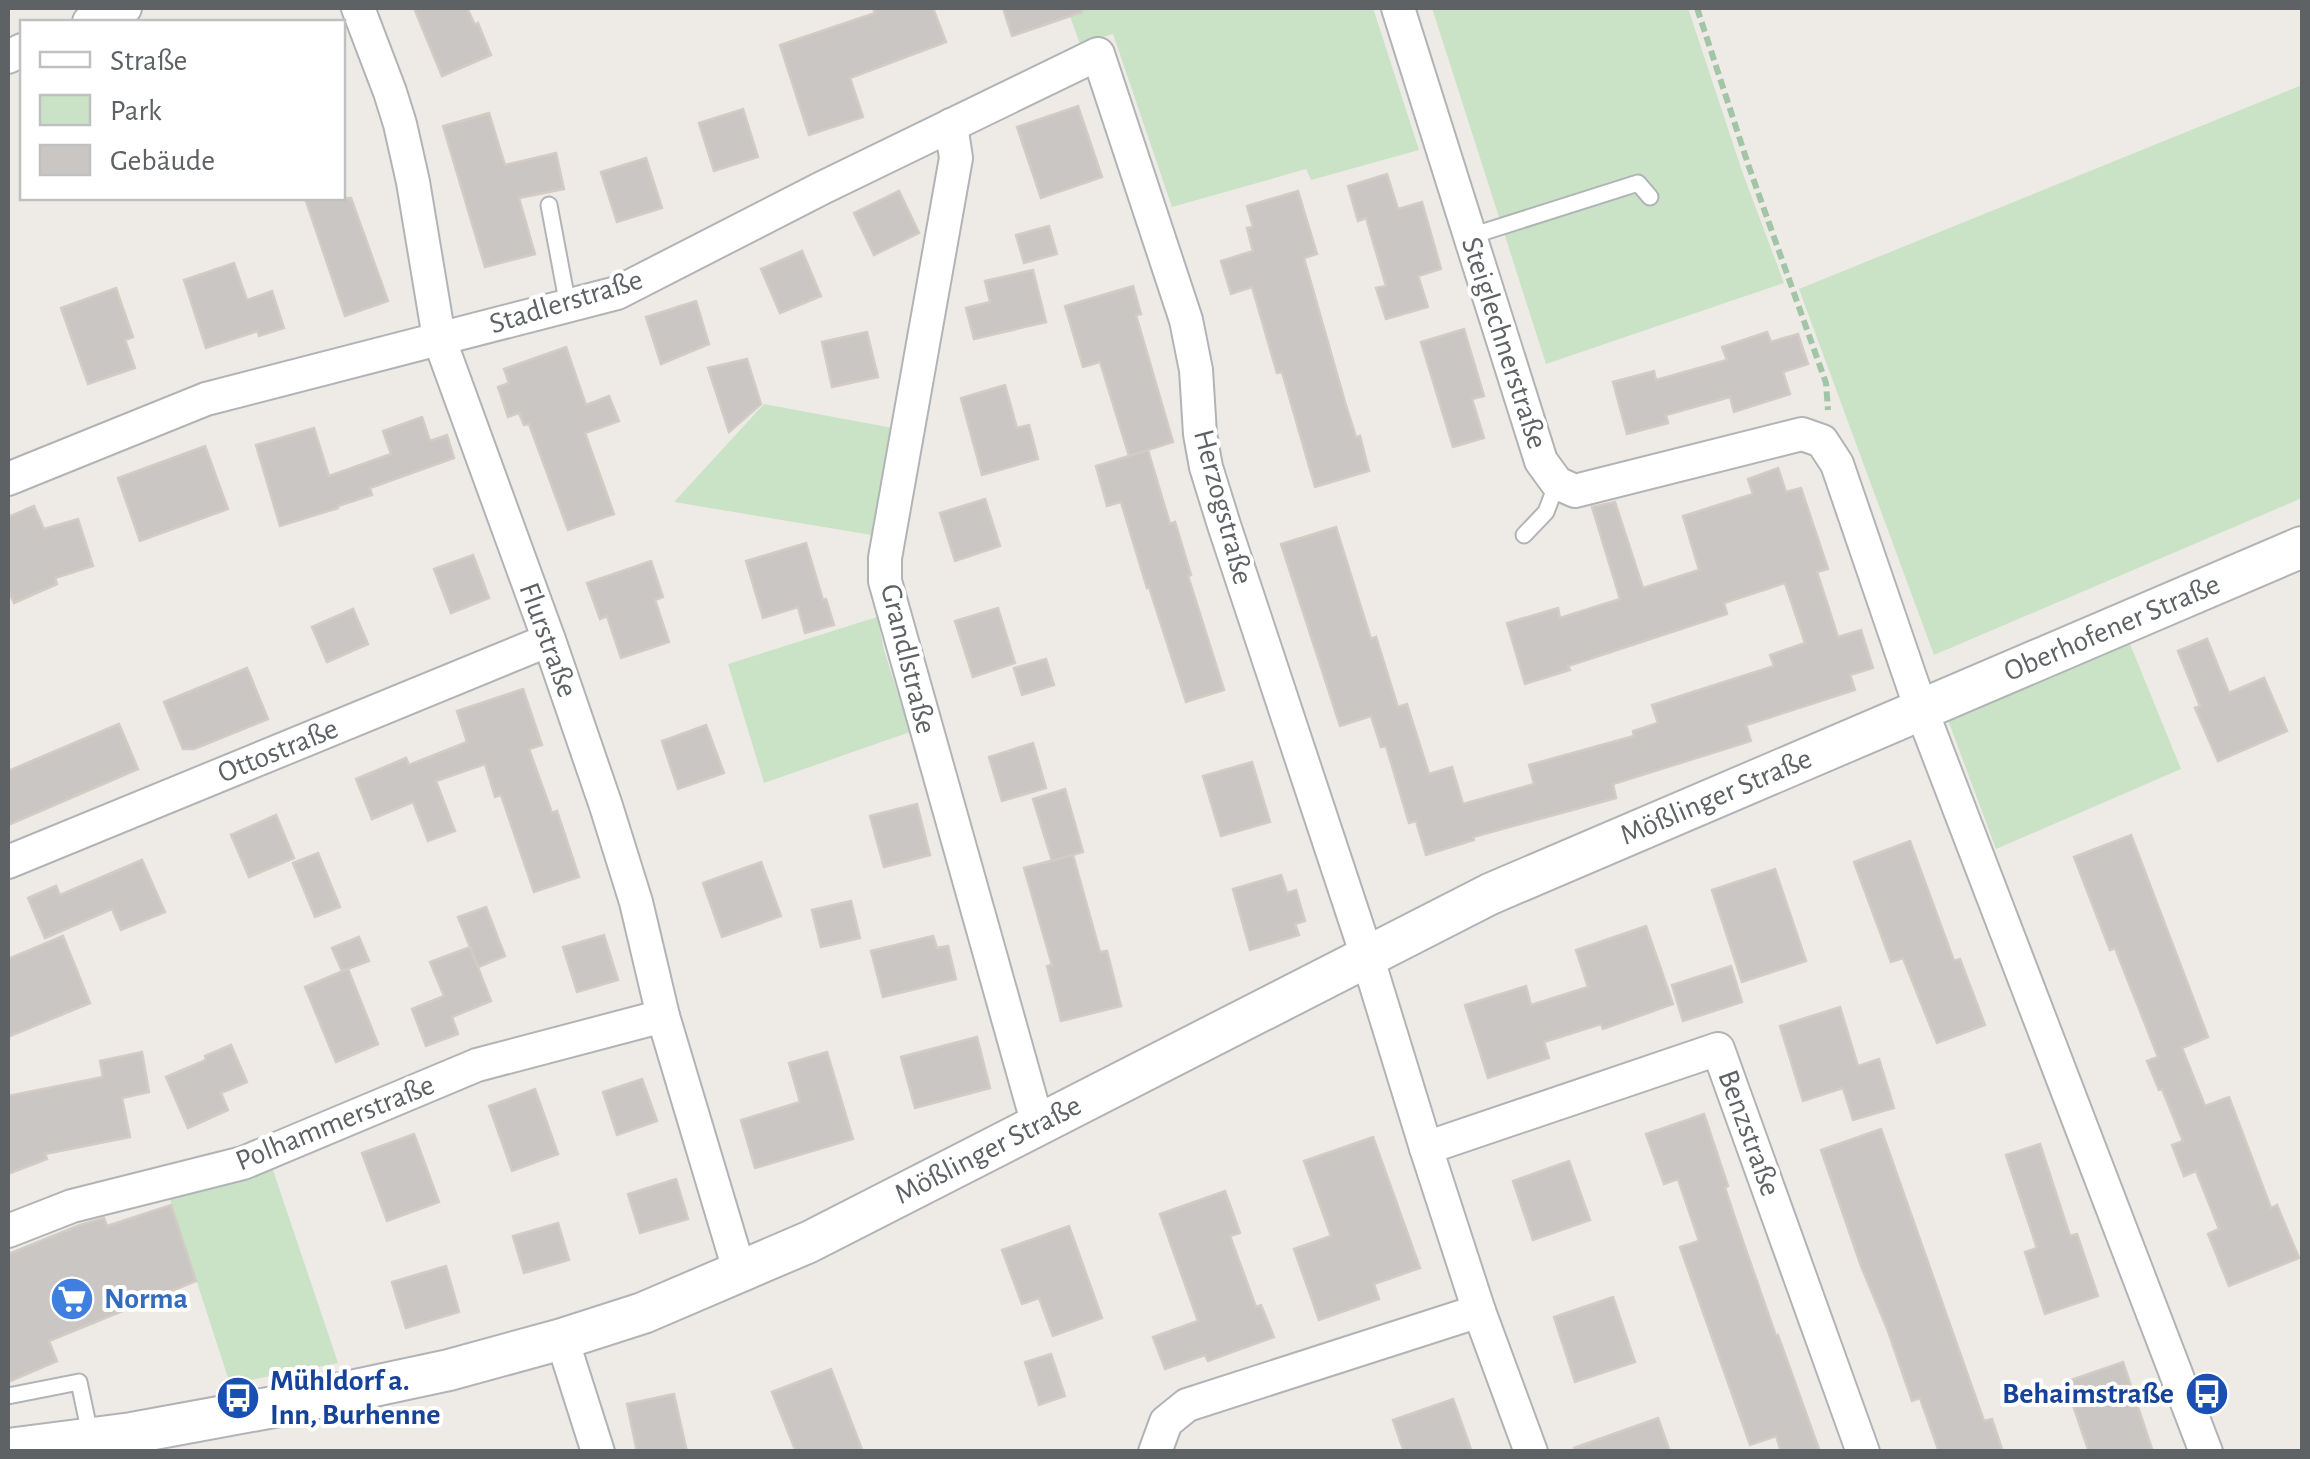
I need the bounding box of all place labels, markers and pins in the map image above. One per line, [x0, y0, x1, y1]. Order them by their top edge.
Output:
supermarket icon: Norma [49, 1276, 95, 1322]
place label: Norma [104, 1284, 188, 1314]
place label: Mühldorf a. Inn, Burhenne [270, 1366, 441, 1430]
bus stop icon: Behaimstraße [2184, 1371, 2230, 1417]
bus stop icon: Mühldorf a. Inn, Burhenne [215, 1375, 261, 1421]
place label: Behaimstraße [2002, 1379, 2174, 1409]

